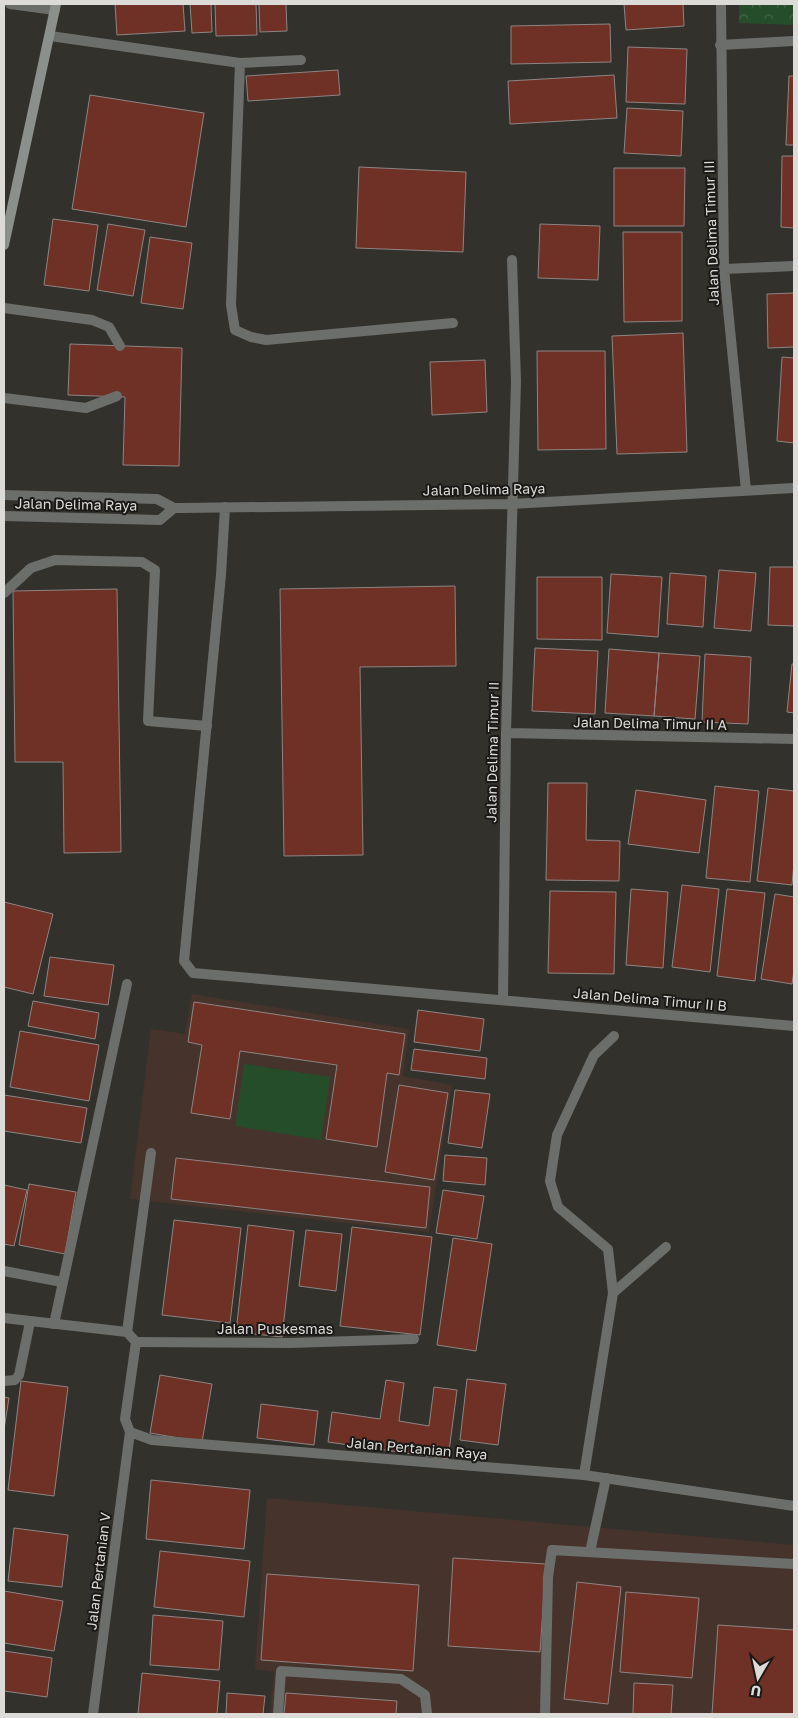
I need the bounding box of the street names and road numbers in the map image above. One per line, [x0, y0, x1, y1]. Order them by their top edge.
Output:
street label: Jalan Delima Timur III [700, 160, 722, 306]
street label: Jalan Delima Raya [423, 479, 545, 499]
street label: Jalan Delima Raya [15, 494, 137, 514]
street label: Jalan Delima Timur II [482, 681, 502, 823]
street label: Jalan Delima Timur II A [573, 713, 728, 733]
street label: Jalan Delima Timur II B [573, 984, 727, 1014]
street label: Jalan Puskesmas [217, 1320, 333, 1337]
street label: Jalan Pertanian Raya [346, 1433, 488, 1463]
street label: Jalan Pertanian V [82, 1511, 114, 1631]

